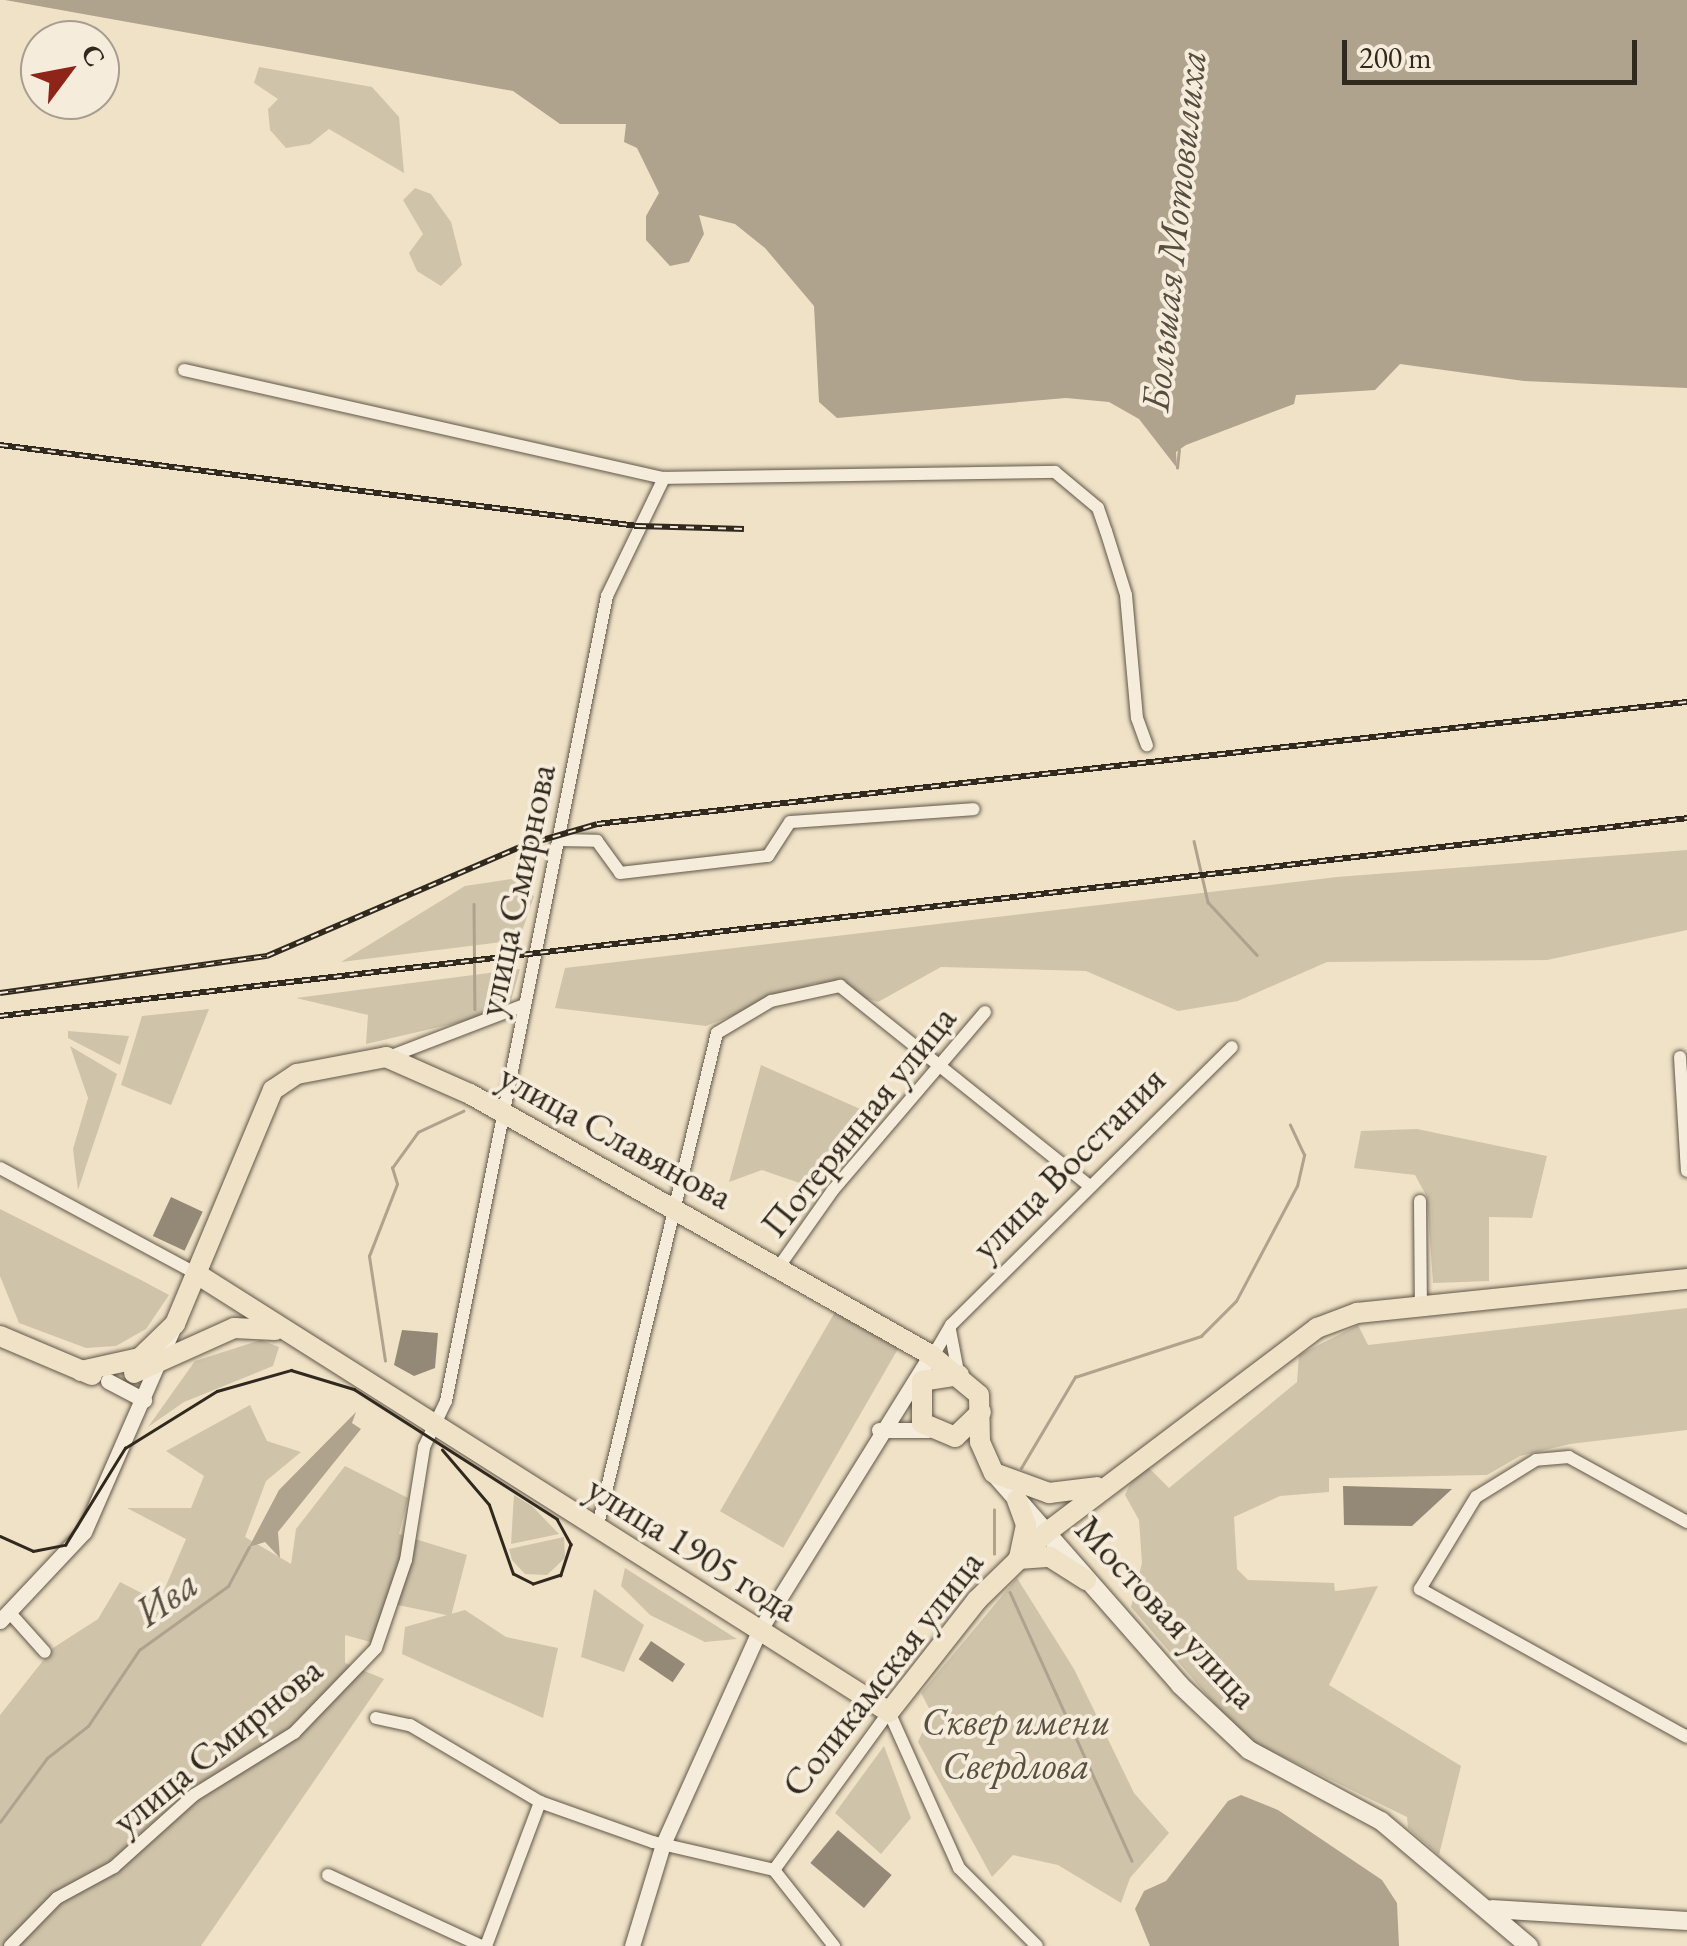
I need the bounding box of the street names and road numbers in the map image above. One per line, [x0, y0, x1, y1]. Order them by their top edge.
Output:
street label: улица Смирнова [467, 760, 565, 1020]
street label: Потерянная улица [751, 996, 965, 1246]
street label: улица Славянова [491, 1053, 741, 1219]
street label: улица Восстания [962, 1057, 1174, 1269]
street label: улица 1905 года [579, 1465, 807, 1631]
street label: Мостовая улица [1066, 1506, 1268, 1718]
street label: Соликамская улица [771, 1541, 993, 1805]
street label: улица Смирнова [103, 1646, 331, 1844]

